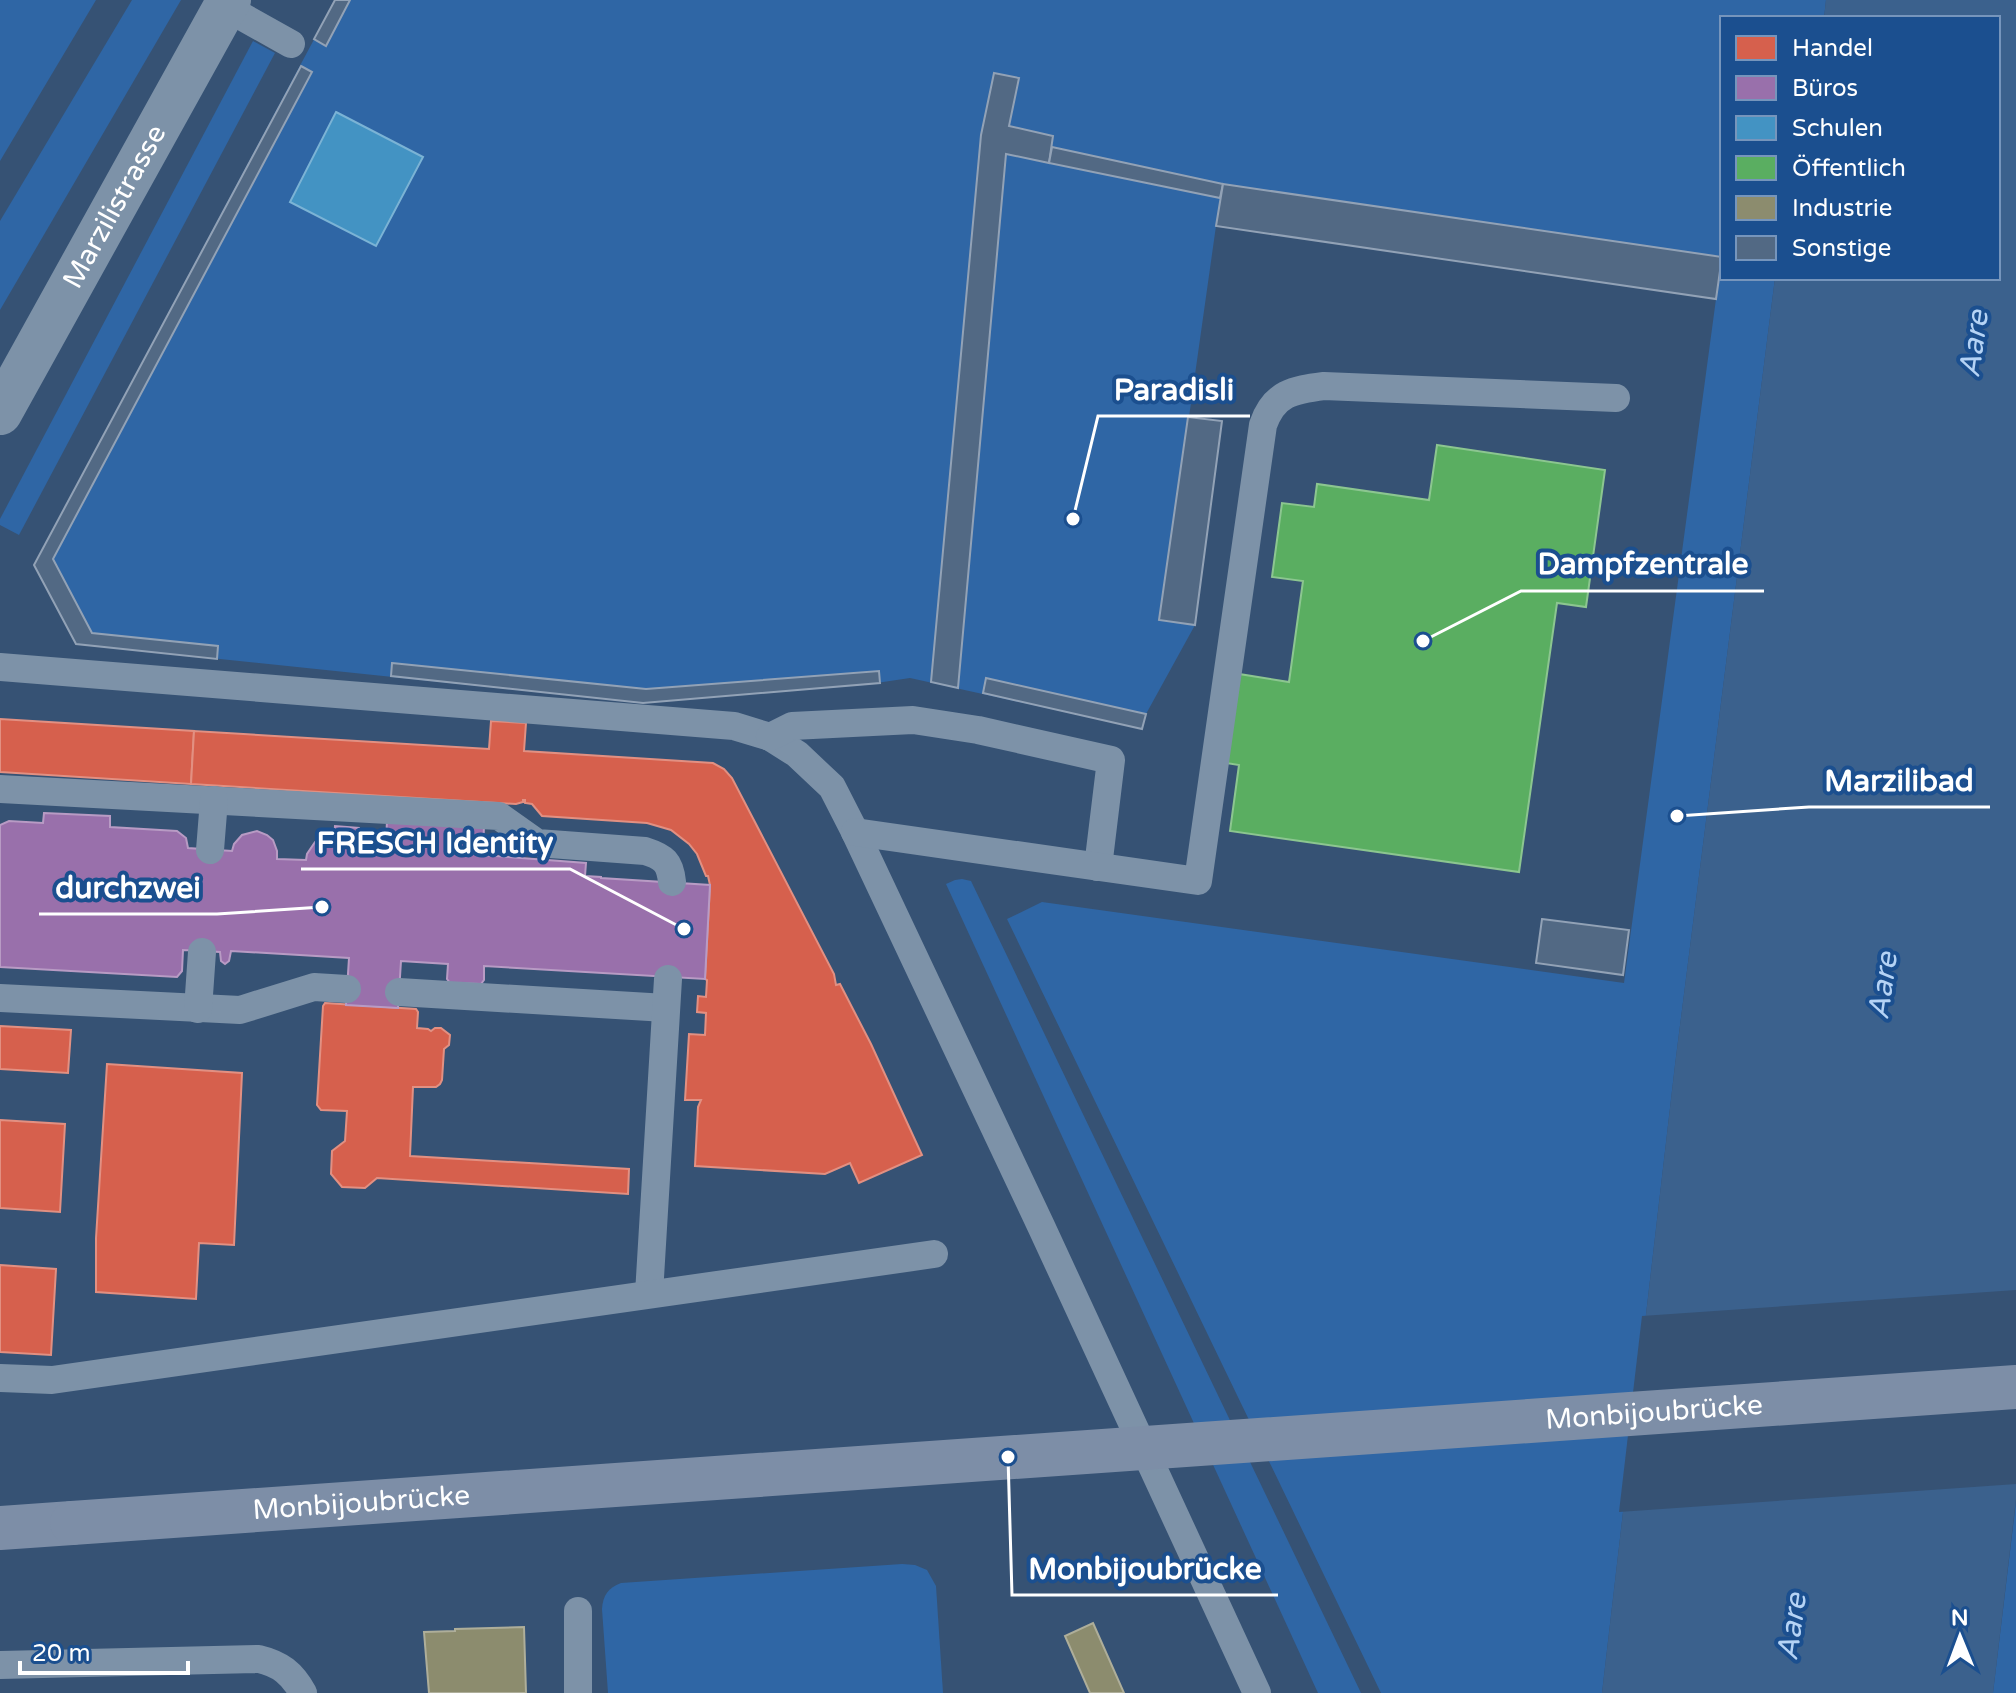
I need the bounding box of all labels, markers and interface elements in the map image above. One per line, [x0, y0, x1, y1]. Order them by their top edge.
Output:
legend [1720, 16, 2000, 280]
text: Handel [1792, 34, 1873, 63]
text: Büros [1792, 74, 1858, 103]
text: Schulen [1792, 114, 1883, 143]
street label: Marzilistrasse [56, 119, 173, 294]
text: Öffentlich [1792, 154, 1906, 183]
text: Industrie [1792, 194, 1892, 223]
text: Sonstige [1792, 234, 1891, 263]
water label: Aare [1951, 306, 1997, 380]
callout: Paradisli [1098, 362, 1250, 416]
text: Paradisli [1114, 372, 1234, 409]
callout: Dampfzentrale [1521, 537, 1764, 591]
text: Dampfzentrale [1538, 546, 1748, 583]
callout: Marzilibad [1809, 753, 1990, 807]
text: Marzilibad [1824, 763, 1974, 800]
callout: FRESCH Identity [301, 815, 570, 869]
text: FRESCH Identity [317, 825, 553, 862]
callout: durchzwei [39, 860, 217, 914]
text: durchzwei [55, 870, 201, 907]
water label: Aare [1860, 948, 1906, 1022]
street label: Monbijoubrücke [1544, 1388, 1764, 1437]
street label: Monbijoubrücke [251, 1478, 471, 1527]
callout: Monbijoubrücke [1012, 1541, 1278, 1595]
text: Monbijoubrücke [1028, 1551, 1262, 1588]
water label: Aare [1769, 1589, 1815, 1663]
north arrow [1920, 1597, 2000, 1677]
text: N [1951, 1605, 1969, 1631]
scale bar [20, 1625, 188, 1675]
text: 20 m [32, 1639, 90, 1668]

